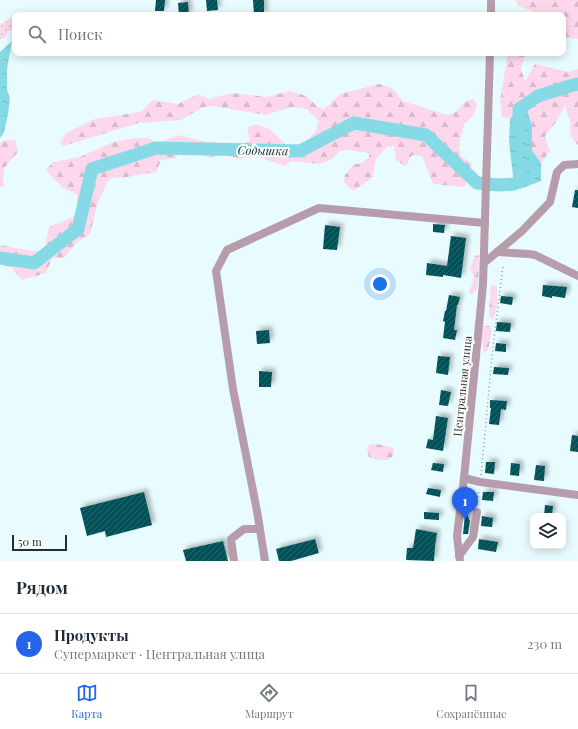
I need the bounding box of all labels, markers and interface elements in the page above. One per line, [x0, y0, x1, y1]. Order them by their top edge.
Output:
search box [12, 12, 566, 56]
icon: search [26, 23, 48, 45]
text: Поиск [58, 24, 103, 44]
water label: Содышка [237, 142, 289, 158]
your location [370, 274, 390, 294]
street label: Центральная улица [449, 334, 475, 437]
pin: 1 [452, 487, 478, 520]
map controls [530, 513, 566, 549]
button: layers [530, 513, 566, 549]
scale bar [12, 533, 67, 552]
text: 50 m [18, 534, 42, 549]
text: Рядом [16, 576, 68, 598]
text: Продукты [54, 625, 129, 645]
text: 1 [27, 635, 31, 652]
text: 230 m [527, 635, 562, 652]
text: Супермаркет · Центральная улица [54, 645, 265, 662]
tab: Карта [71, 682, 102, 721]
tab: Маршрут [245, 682, 294, 721]
tab: Сохранённые [436, 682, 507, 721]

